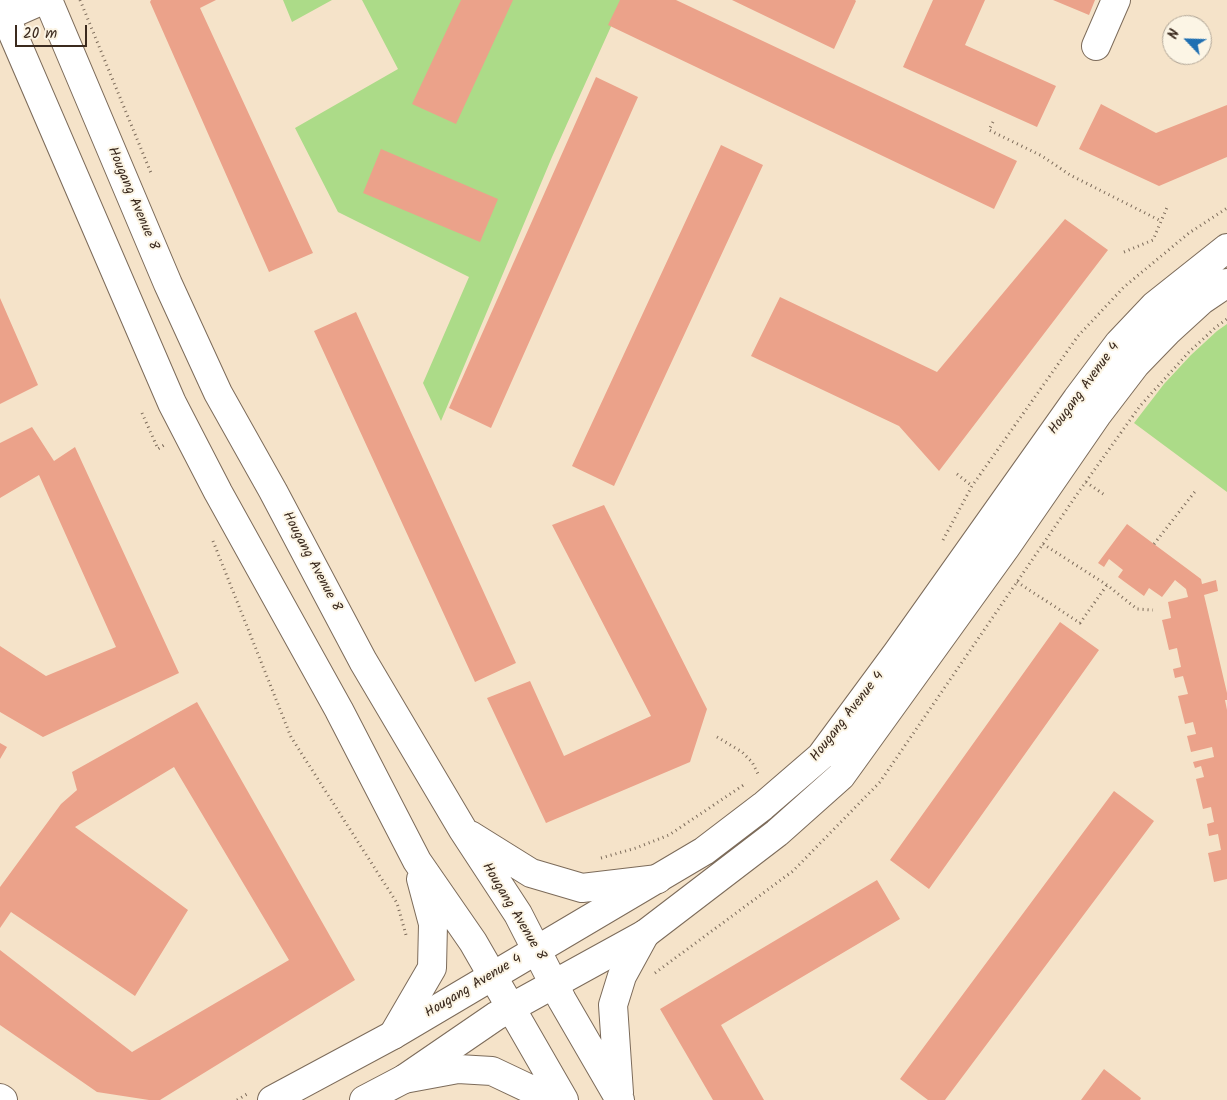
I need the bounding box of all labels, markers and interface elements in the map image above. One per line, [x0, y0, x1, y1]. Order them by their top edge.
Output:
scale bar [18, 15, 90, 47]
north arrow [1162, 15, 1212, 65]
text: 20 m [23, 22, 57, 46]
text: N [1162, 26, 1186, 43]
street label: Hougang Avenue 8 [103, 145, 161, 253]
street label: Hougang Avenue 4 [1046, 340, 1124, 438]
street label: Hougang Avenue 8 [278, 509, 344, 615]
street label: Hougang Avenue 4 [808, 669, 888, 765]
street label: Hougang Avenue 8 [477, 860, 549, 964]
street label: Hougang Avenue 4 [423, 951, 525, 1023]

